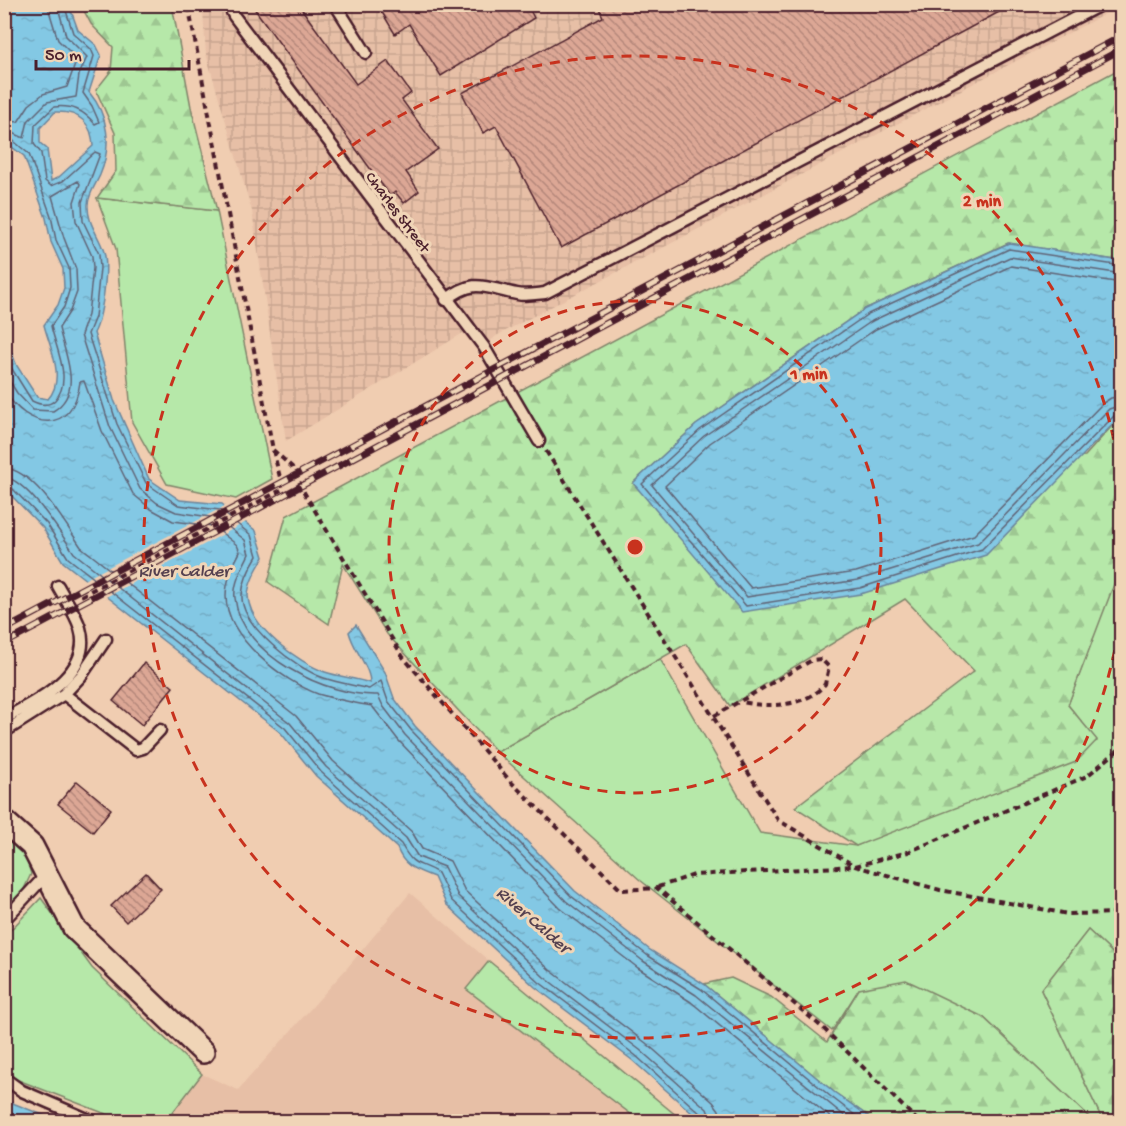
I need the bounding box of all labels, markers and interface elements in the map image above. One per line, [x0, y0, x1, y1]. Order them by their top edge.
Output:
scale bar [36, 33, 189, 71]
text: 50 m [45, 46, 82, 67]
street label: Charles Street [360, 169, 434, 258]
text: 2 min [963, 192, 1002, 213]
text: 1 min [790, 365, 828, 386]
centre of rings [625, 537, 645, 557]
water label: River Calder [138, 562, 233, 583]
water label: River Calder [491, 883, 576, 961]

